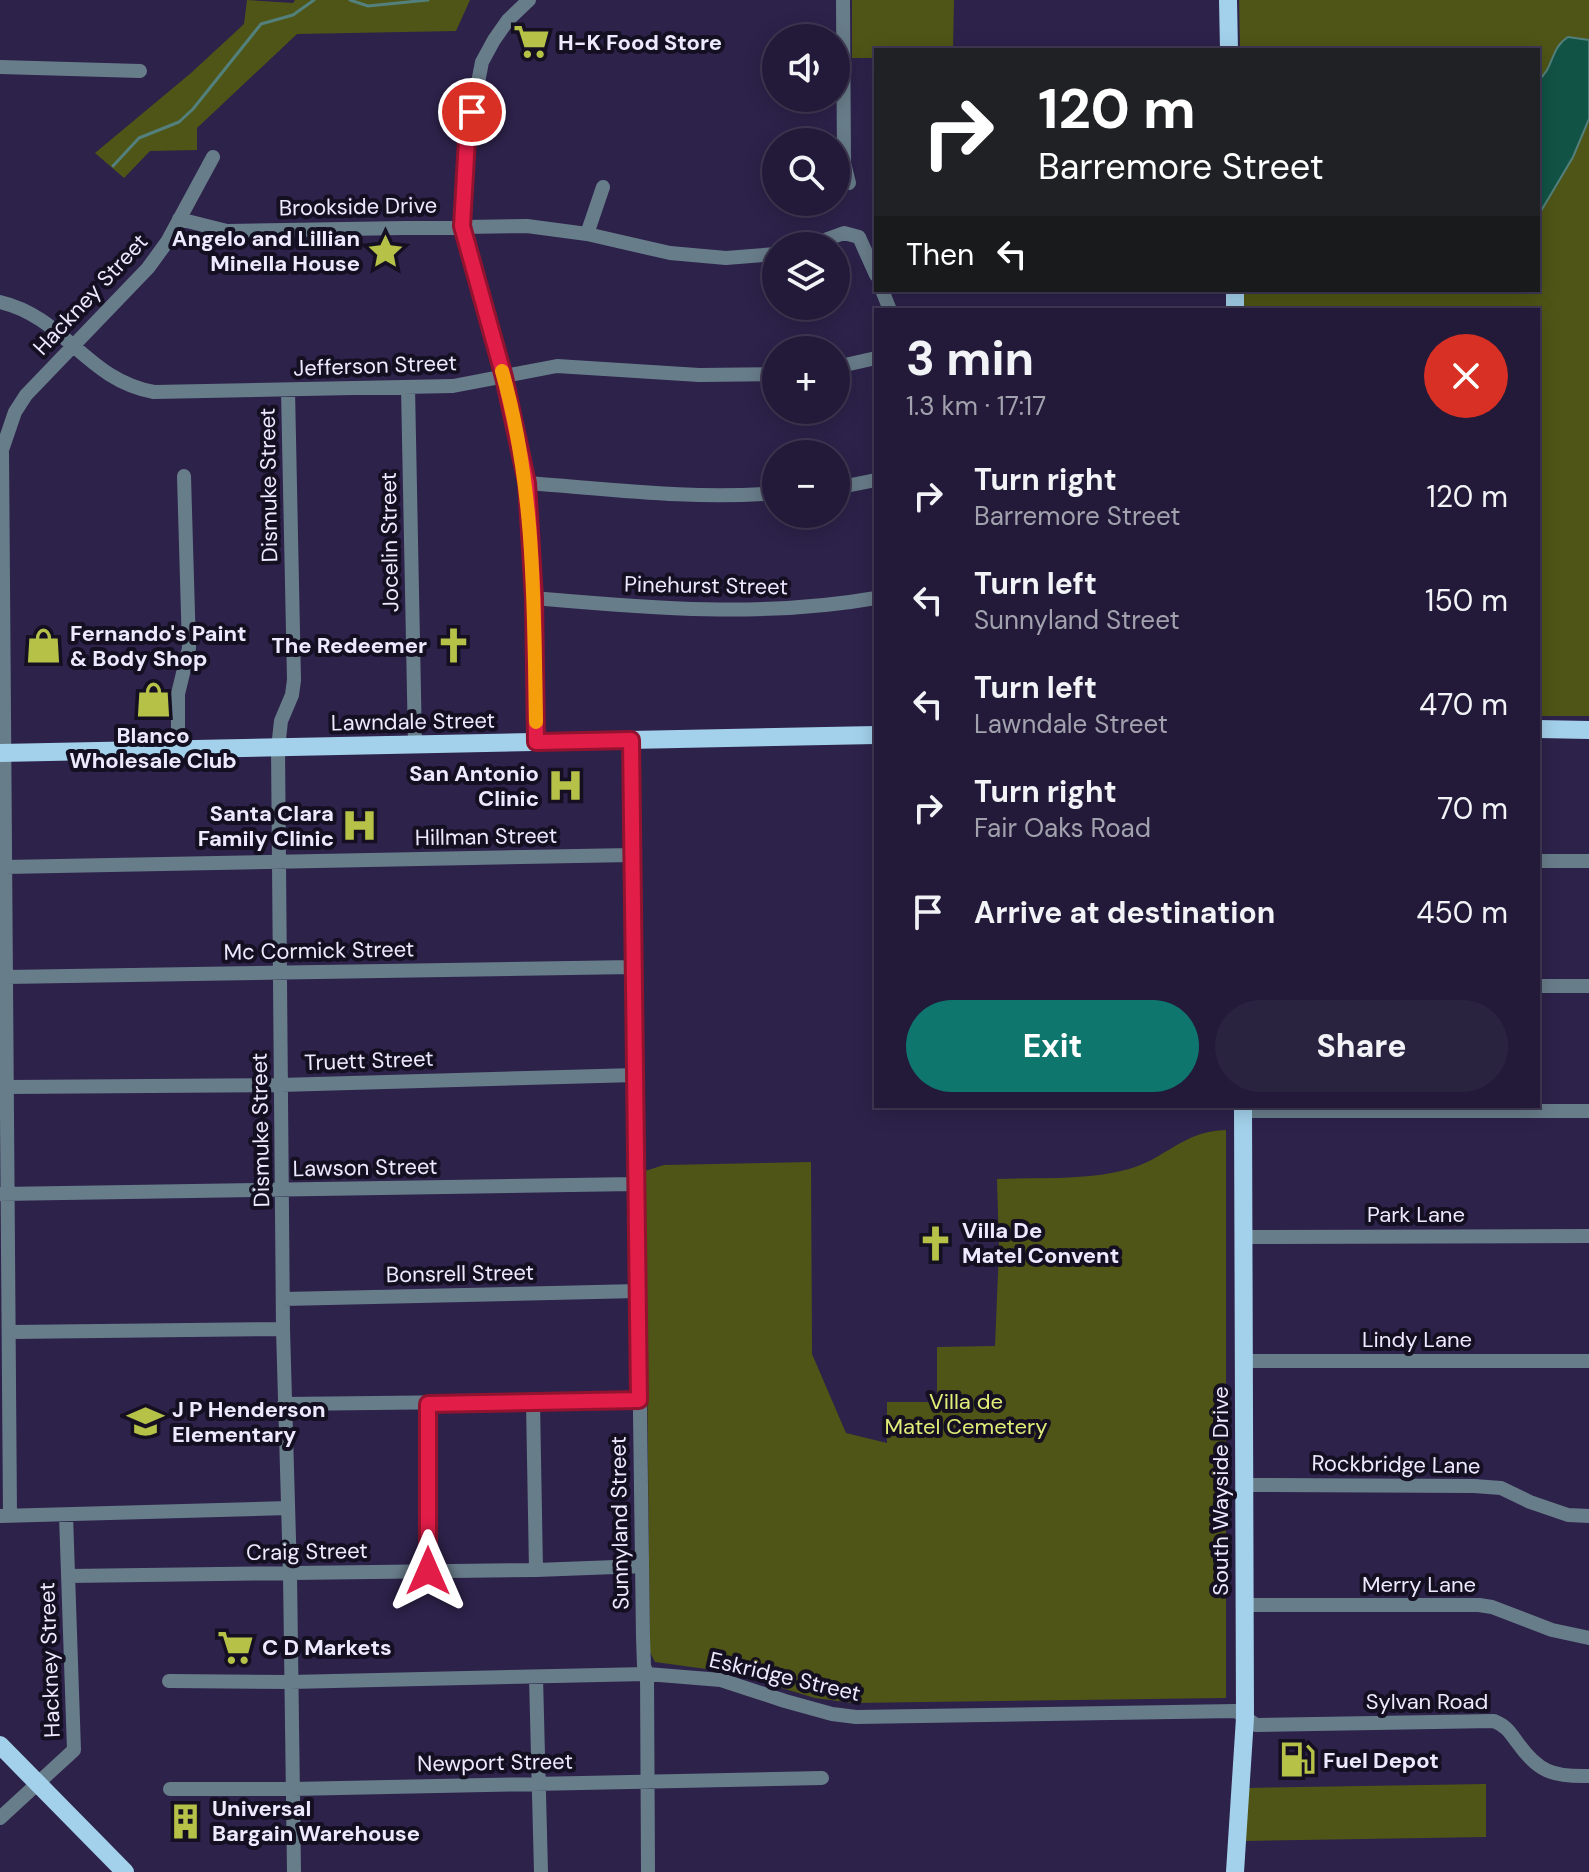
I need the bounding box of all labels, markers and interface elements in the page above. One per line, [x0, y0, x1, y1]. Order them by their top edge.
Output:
supermarket icon: H-K Food Store [513, 23, 551, 61]
map controls [762, 24, 850, 528]
button: sound [762, 24, 850, 112]
place label: H-K Food Store [558, 28, 722, 57]
text: 120 m [1038, 72, 1196, 145]
pin [438, 78, 506, 146]
icon: right [906, 80, 1010, 184]
icon: arrive [450, 90, 494, 134]
button: search [762, 128, 850, 216]
text: Barremore Street [1038, 143, 1324, 190]
street label: Brookside Drive [279, 191, 437, 222]
place label: Angelo and Lillian Minella House [172, 224, 360, 278]
street label: Hackney Street [27, 227, 154, 361]
place icon: Angelo and Lillian Minella House [367, 232, 405, 270]
button: layers [762, 232, 850, 320]
icon: left [990, 232, 1034, 276]
text: Then [906, 235, 974, 274]
text: 3 min [906, 327, 1034, 390]
button: close [1424, 334, 1508, 418]
button: + [762, 336, 850, 424]
street label: Jefferson Street [293, 348, 457, 383]
text: 1.3 km · 17:17 [906, 389, 1046, 423]
street label: Dismuke Street [253, 407, 284, 563]
button: − [762, 440, 850, 528]
text: Turn right [974, 460, 1117, 499]
street label: Jocelin Street [374, 472, 405, 612]
icon: right [906, 474, 950, 518]
text: 120 m [1426, 477, 1508, 516]
text: Barremore Street [974, 499, 1180, 533]
text: Turn left [974, 564, 1097, 603]
street label: Pinehurst Street [624, 570, 788, 601]
icon: left [906, 578, 950, 622]
text: 150 m [1425, 581, 1508, 620]
text: Sunnyland Street [974, 603, 1180, 637]
place label: Fernando's Paint & Body Shop [70, 619, 247, 673]
church icon: The Redeemer [434, 626, 472, 664]
shop icon: Fernando's Paint & Body Shop [25, 627, 63, 665]
place label: The Redeemer [272, 631, 427, 660]
text: Turn left [974, 668, 1097, 707]
shop icon: Blanco Wholesale Club [134, 680, 172, 718]
icon: left [906, 682, 950, 726]
text: 470 m [1419, 685, 1508, 724]
street label: Lawndale Street [331, 706, 495, 737]
text: Lawndale Street [974, 707, 1168, 741]
place label: Blanco Wholesale Club [69, 721, 237, 775]
place label: San Antonio Clinic [409, 759, 539, 813]
hospital icon: San Antonio Clinic [546, 767, 584, 805]
text: Turn right [974, 772, 1117, 811]
icon: right [906, 786, 950, 830]
text: 70 m [1437, 789, 1508, 828]
place label: Santa Clara Family Clinic [198, 799, 334, 853]
hospital icon: Santa Clara Family Clinic [341, 807, 379, 845]
text: Fair Oaks Road [974, 811, 1151, 845]
street label: Hillman Street [415, 821, 557, 852]
icon: arrive [906, 890, 950, 934]
text: Arrive at destination [974, 893, 1275, 932]
text: 450 m [1416, 893, 1508, 932]
street label: Mc Cormick Street [223, 934, 415, 967]
button: Exit [906, 1000, 1199, 1092]
button: Share [1215, 1000, 1508, 1092]
street label: Truett Street [304, 1044, 434, 1077]
street label: Dismuke Street [245, 1052, 276, 1208]
street label: Lawson Street [292, 1152, 438, 1183]
street label: Park Lane [1367, 1200, 1465, 1229]
place label: Villa De Matel Convent [962, 1216, 1119, 1270]
church icon: Villa De Matel Convent [917, 1224, 955, 1262]
street label: Bonsrell Street [386, 1258, 534, 1289]
street label: Lindy Lane [1362, 1325, 1472, 1354]
street label: South Wayside Drive [1206, 1386, 1235, 1596]
park label: Villa de Matel Cemetery [885, 1387, 1047, 1441]
place label: J P Henderson Elementary [172, 1395, 326, 1449]
school or university icon: J P Henderson Elementary [127, 1403, 165, 1441]
street label: Sunnyland Street [603, 1436, 636, 1610]
street label: Rockbridge Lane [1311, 1449, 1481, 1480]
position arrow [386, 1529, 470, 1613]
street label: Craig Street [246, 1536, 368, 1567]
street label: Merry Lane [1362, 1570, 1476, 1599]
street label: Hackney Street [32, 1582, 67, 1738]
supermarket icon: C D Markets [217, 1628, 255, 1666]
place label: C D Markets [262, 1633, 392, 1662]
street label: Eskridge Street [706, 1645, 863, 1708]
street label: Sylvan Road [1366, 1687, 1488, 1716]
fuel station icon: Fuel Depot [1278, 1741, 1316, 1779]
place label: Fuel Depot [1323, 1746, 1439, 1775]
street label: Newport Street [417, 1747, 573, 1778]
place label: Universal Bargain Warehouse [212, 1794, 420, 1848]
building icon: Universal Bargain Warehouse [167, 1802, 205, 1840]

